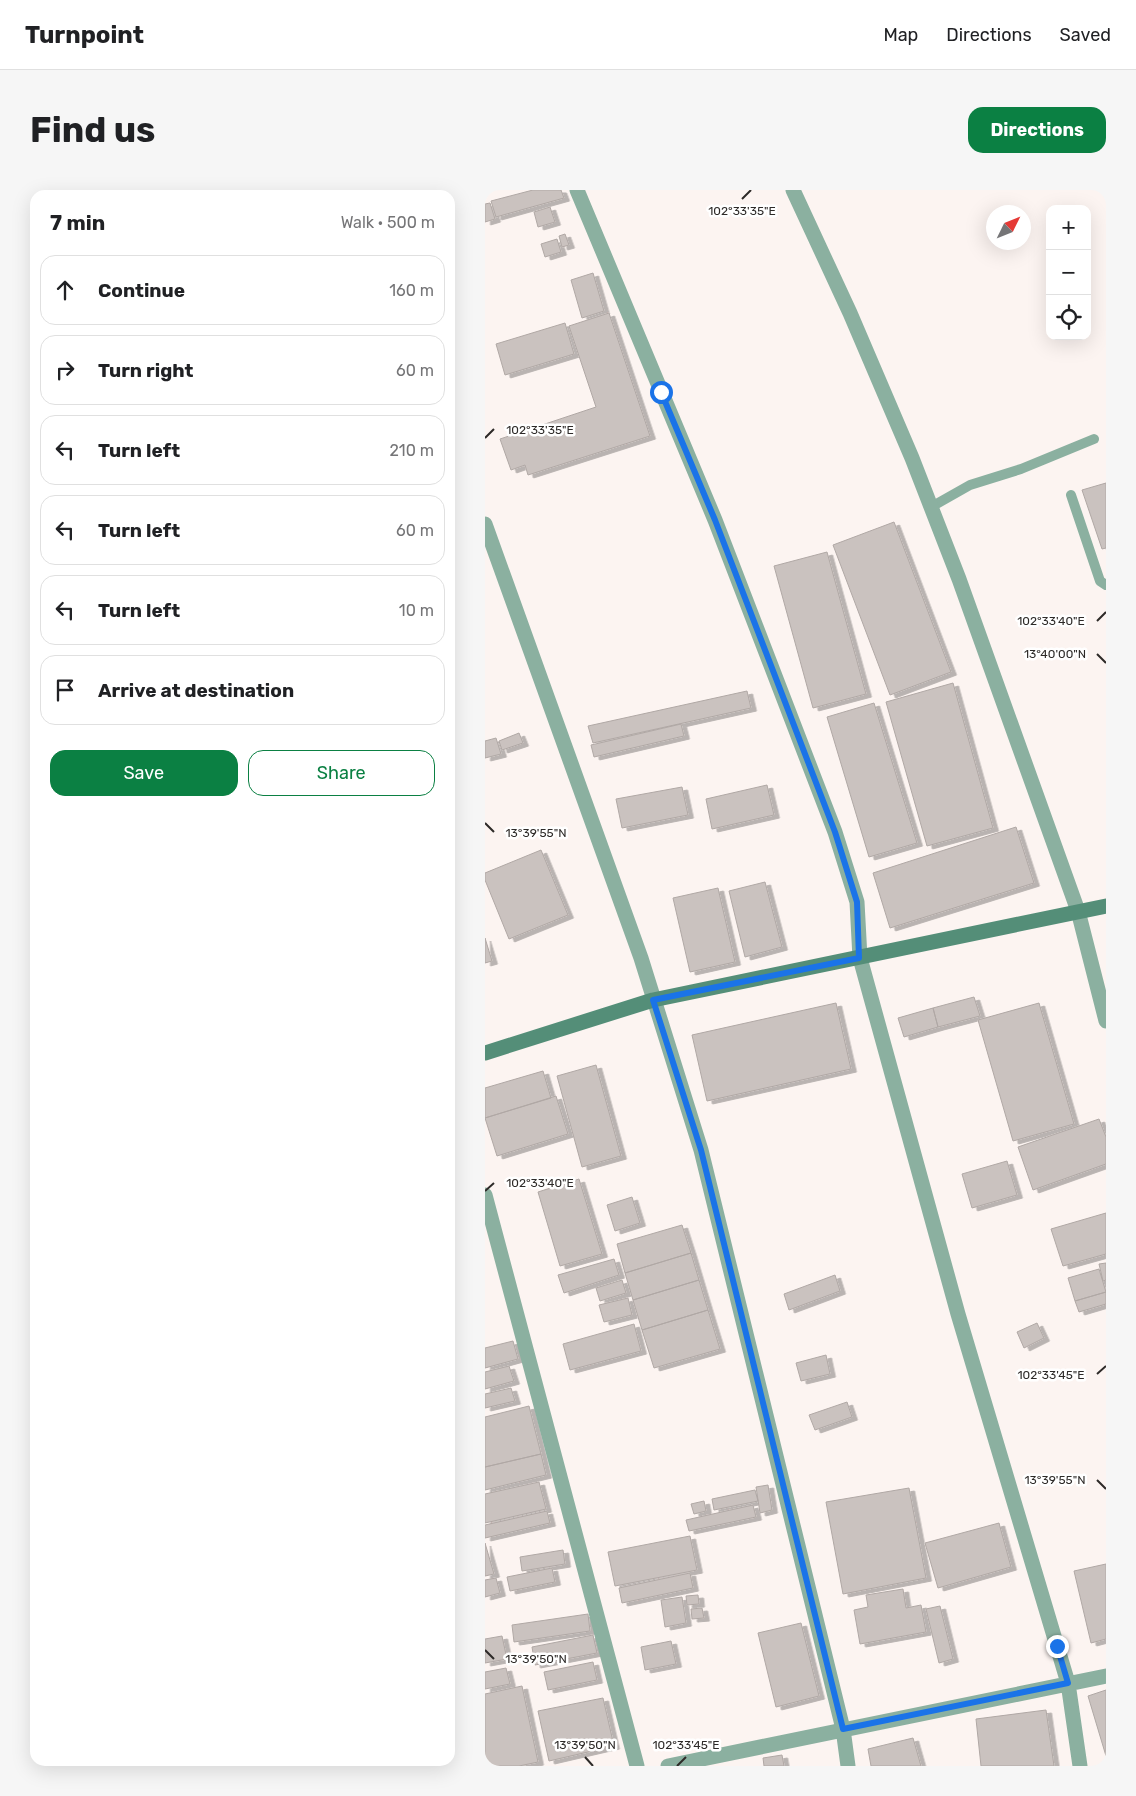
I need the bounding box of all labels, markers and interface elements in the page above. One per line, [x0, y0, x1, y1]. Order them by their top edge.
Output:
text: Turnpoint [25, 21, 144, 49]
text: Map [883, 24, 918, 46]
text: Directions [946, 24, 1032, 46]
text: Saved [1060, 24, 1111, 46]
button: Directions [968, 107, 1106, 153]
text: Find us [30, 109, 155, 151]
text: 102°33'35"E [708, 204, 776, 218]
north arrow [986, 205, 1031, 250]
map controls [1046, 205, 1091, 340]
button: + [1046, 205, 1091, 250]
text: 7 min [50, 210, 105, 235]
text: Walk · 500 m [341, 213, 435, 232]
button: − [1046, 250, 1091, 295]
icon: ahead [51, 276, 79, 304]
text: Continue [98, 279, 185, 302]
text: 160 m [389, 281, 434, 300]
button: locate [1046, 295, 1091, 340]
icon: right [51, 356, 79, 384]
text: Turn right [98, 359, 193, 382]
text: 60 m [396, 361, 434, 380]
route start [650, 381, 673, 404]
text: 102°33'35"E [506, 423, 574, 437]
icon: left [51, 436, 79, 464]
text: Turn left [98, 439, 180, 462]
text: 210 m [389, 441, 434, 460]
icon: left [51, 516, 79, 544]
text: Turn left [98, 519, 180, 542]
text: 60 m [396, 521, 434, 540]
icon: left [51, 596, 79, 624]
text: Turn left [98, 599, 180, 622]
text: 10 m [399, 601, 434, 620]
text: 102°33'40"E [1017, 614, 1085, 628]
text: 13°40'00"N [1024, 647, 1086, 661]
icon: arrive [51, 676, 79, 704]
text: Arrive at destination [98, 679, 294, 702]
button: Save [50, 750, 238, 796]
button: Share [248, 750, 435, 796]
text: 13°39'55"N [505, 826, 567, 840]
text: 102°33'40"E [506, 1176, 574, 1190]
text: 102°33'45"E [1017, 1368, 1085, 1382]
text: 13°39'55"N [1024, 1473, 1086, 1487]
route end [1046, 1635, 1069, 1658]
text: 13°39'50"N [505, 1652, 567, 1666]
text: 13°39'50"N [554, 1738, 616, 1752]
text: 102°33'45"E [652, 1738, 720, 1752]

